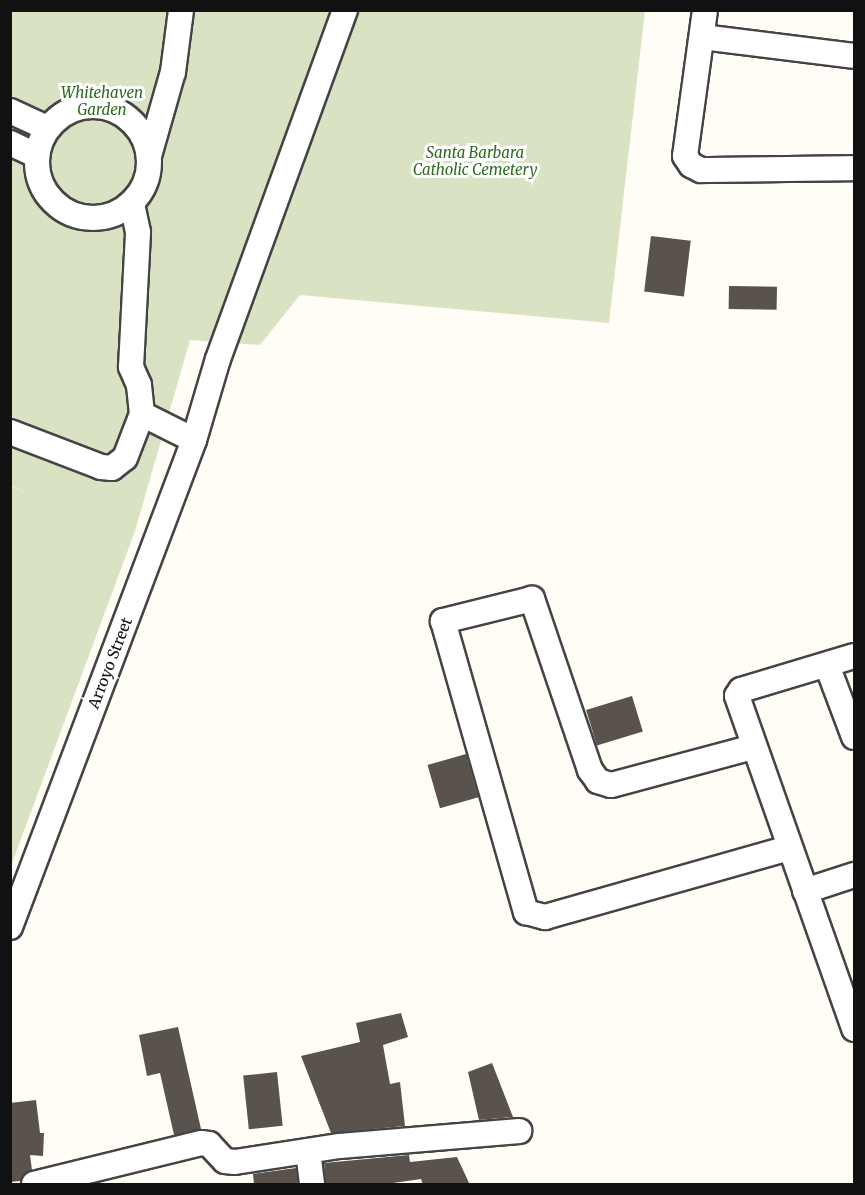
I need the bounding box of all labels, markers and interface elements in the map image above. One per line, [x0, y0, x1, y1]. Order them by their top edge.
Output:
park label: Whitehaven Garden [61, 83, 143, 118]
park label: Santa Barbara Catholic Cemetery [413, 143, 537, 178]
street label: Arroyo Street [84, 615, 136, 711]

